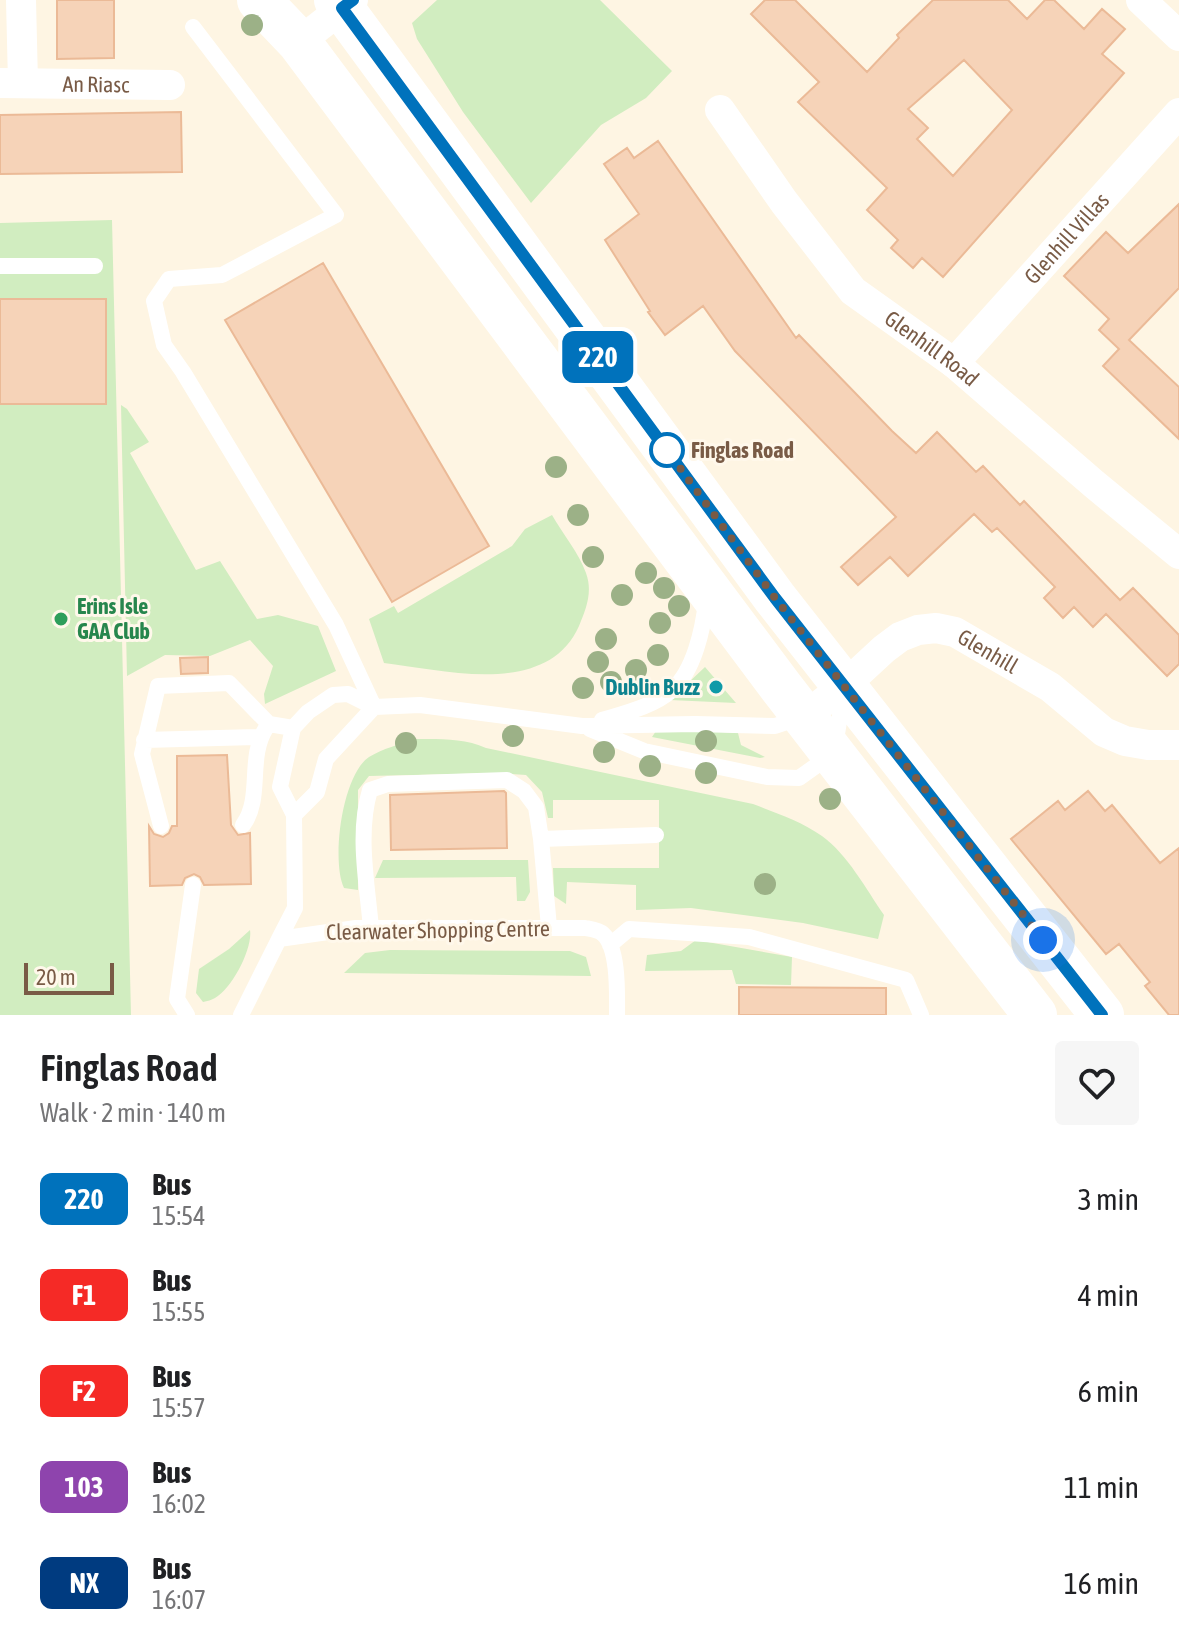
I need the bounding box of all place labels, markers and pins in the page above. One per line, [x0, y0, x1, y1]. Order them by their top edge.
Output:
marker: Finglas Road [650, 433, 684, 467]
place label: Finglas Road [691, 437, 794, 463]
place label: Erins Isle GAA Club [77, 593, 150, 644]
marker: Erins Isle GAA Club [52, 610, 70, 628]
place label: Dublin Buzz [605, 674, 700, 700]
marker: Dublin Buzz [707, 678, 725, 696]

